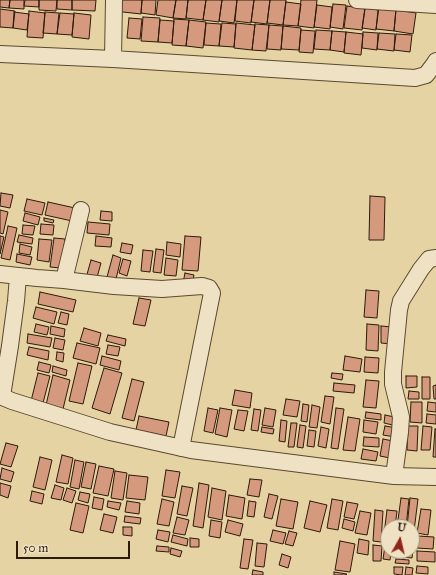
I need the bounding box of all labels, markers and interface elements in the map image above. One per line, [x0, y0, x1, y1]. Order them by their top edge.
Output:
north arrow [380, 519, 420, 559]
text: U [396, 521, 407, 535]
scale bar [18, 533, 132, 559]
text: 50 m [23, 541, 48, 555]

